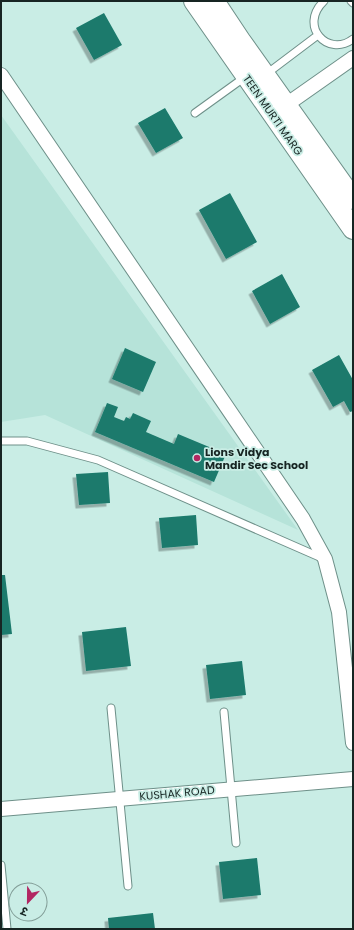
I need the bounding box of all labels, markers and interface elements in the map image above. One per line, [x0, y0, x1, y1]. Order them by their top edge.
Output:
street label: TEEN MURTI MARG [239, 71, 307, 159]
place label: Lions Vidya Mandir Sec School [205, 444, 308, 473]
marker: Lions Vidya Mandir Sec School [192, 453, 202, 463]
street label: KUSHAK ROAD [139, 782, 216, 804]
north arrow [8, 882, 48, 922]
text: उ [18, 902, 31, 920]

